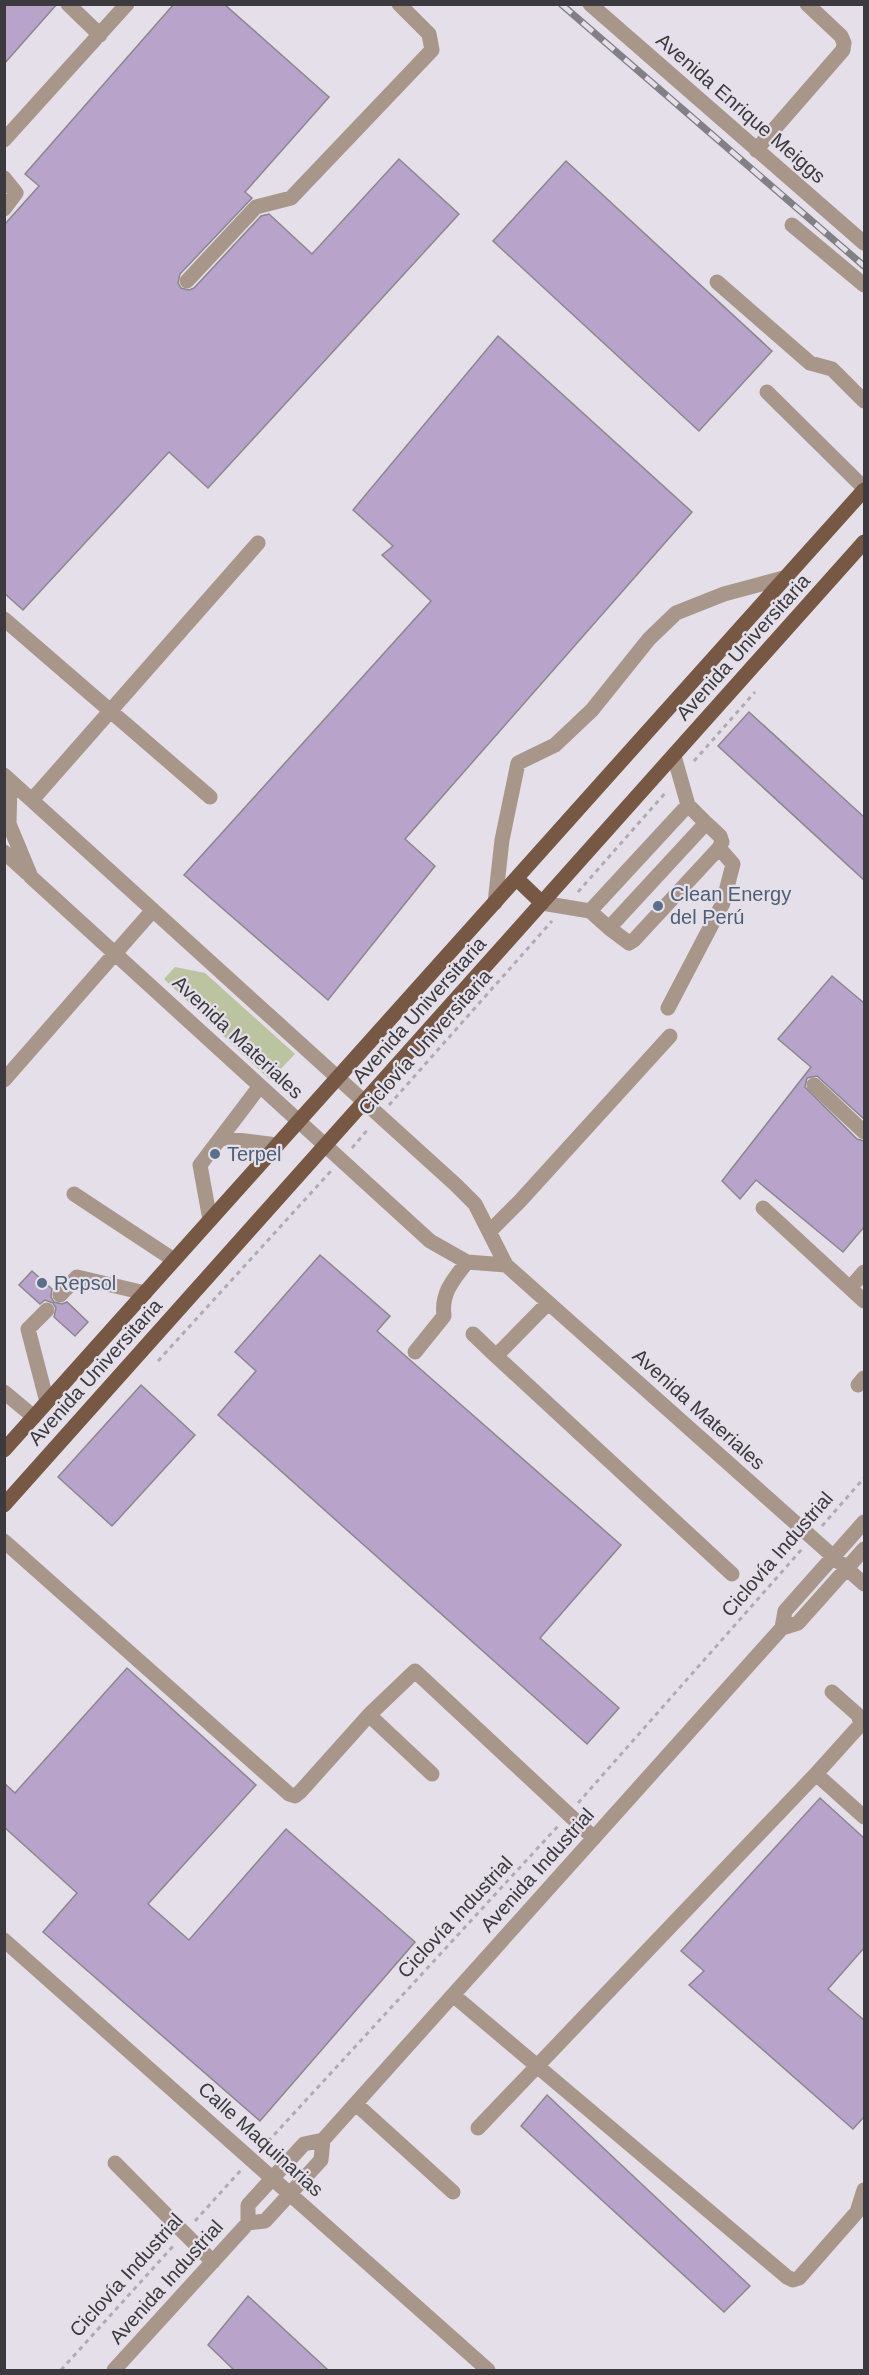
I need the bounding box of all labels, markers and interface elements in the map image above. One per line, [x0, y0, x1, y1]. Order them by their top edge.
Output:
street label: Avenida Enrique Meiggs [652, 29, 830, 187]
street label: Avenida Universitaria [672, 569, 815, 724]
place label: Clean Energy del Perú [670, 883, 791, 928]
marker: Clean Energy del Perú [651, 899, 665, 913]
street label: Avenida Universitaria [348, 932, 491, 1087]
street label: Ciclovía Universitaria [354, 964, 497, 1119]
street label: Avenida Materiales [168, 971, 308, 1103]
place label: Terpel [227, 1143, 281, 1165]
marker: Terpel [208, 1147, 222, 1161]
place label: Repsol [54, 1272, 116, 1294]
marker: Repsol [35, 1276, 49, 1290]
street label: Avenida Universitaria [24, 1294, 167, 1449]
street label: Avenida Materiales [629, 1344, 769, 1474]
street label: Ciclovía Industrial [717, 1487, 837, 1621]
street label: Avenida Industrial [476, 1804, 598, 1936]
street label: Ciclovía Industrial [393, 1852, 517, 1982]
street label: Calle Maquinarias [194, 2077, 328, 2201]
street label: Ciclovía Industrial [65, 2209, 187, 2341]
street label: Avenida Industrial [105, 2216, 227, 2348]

